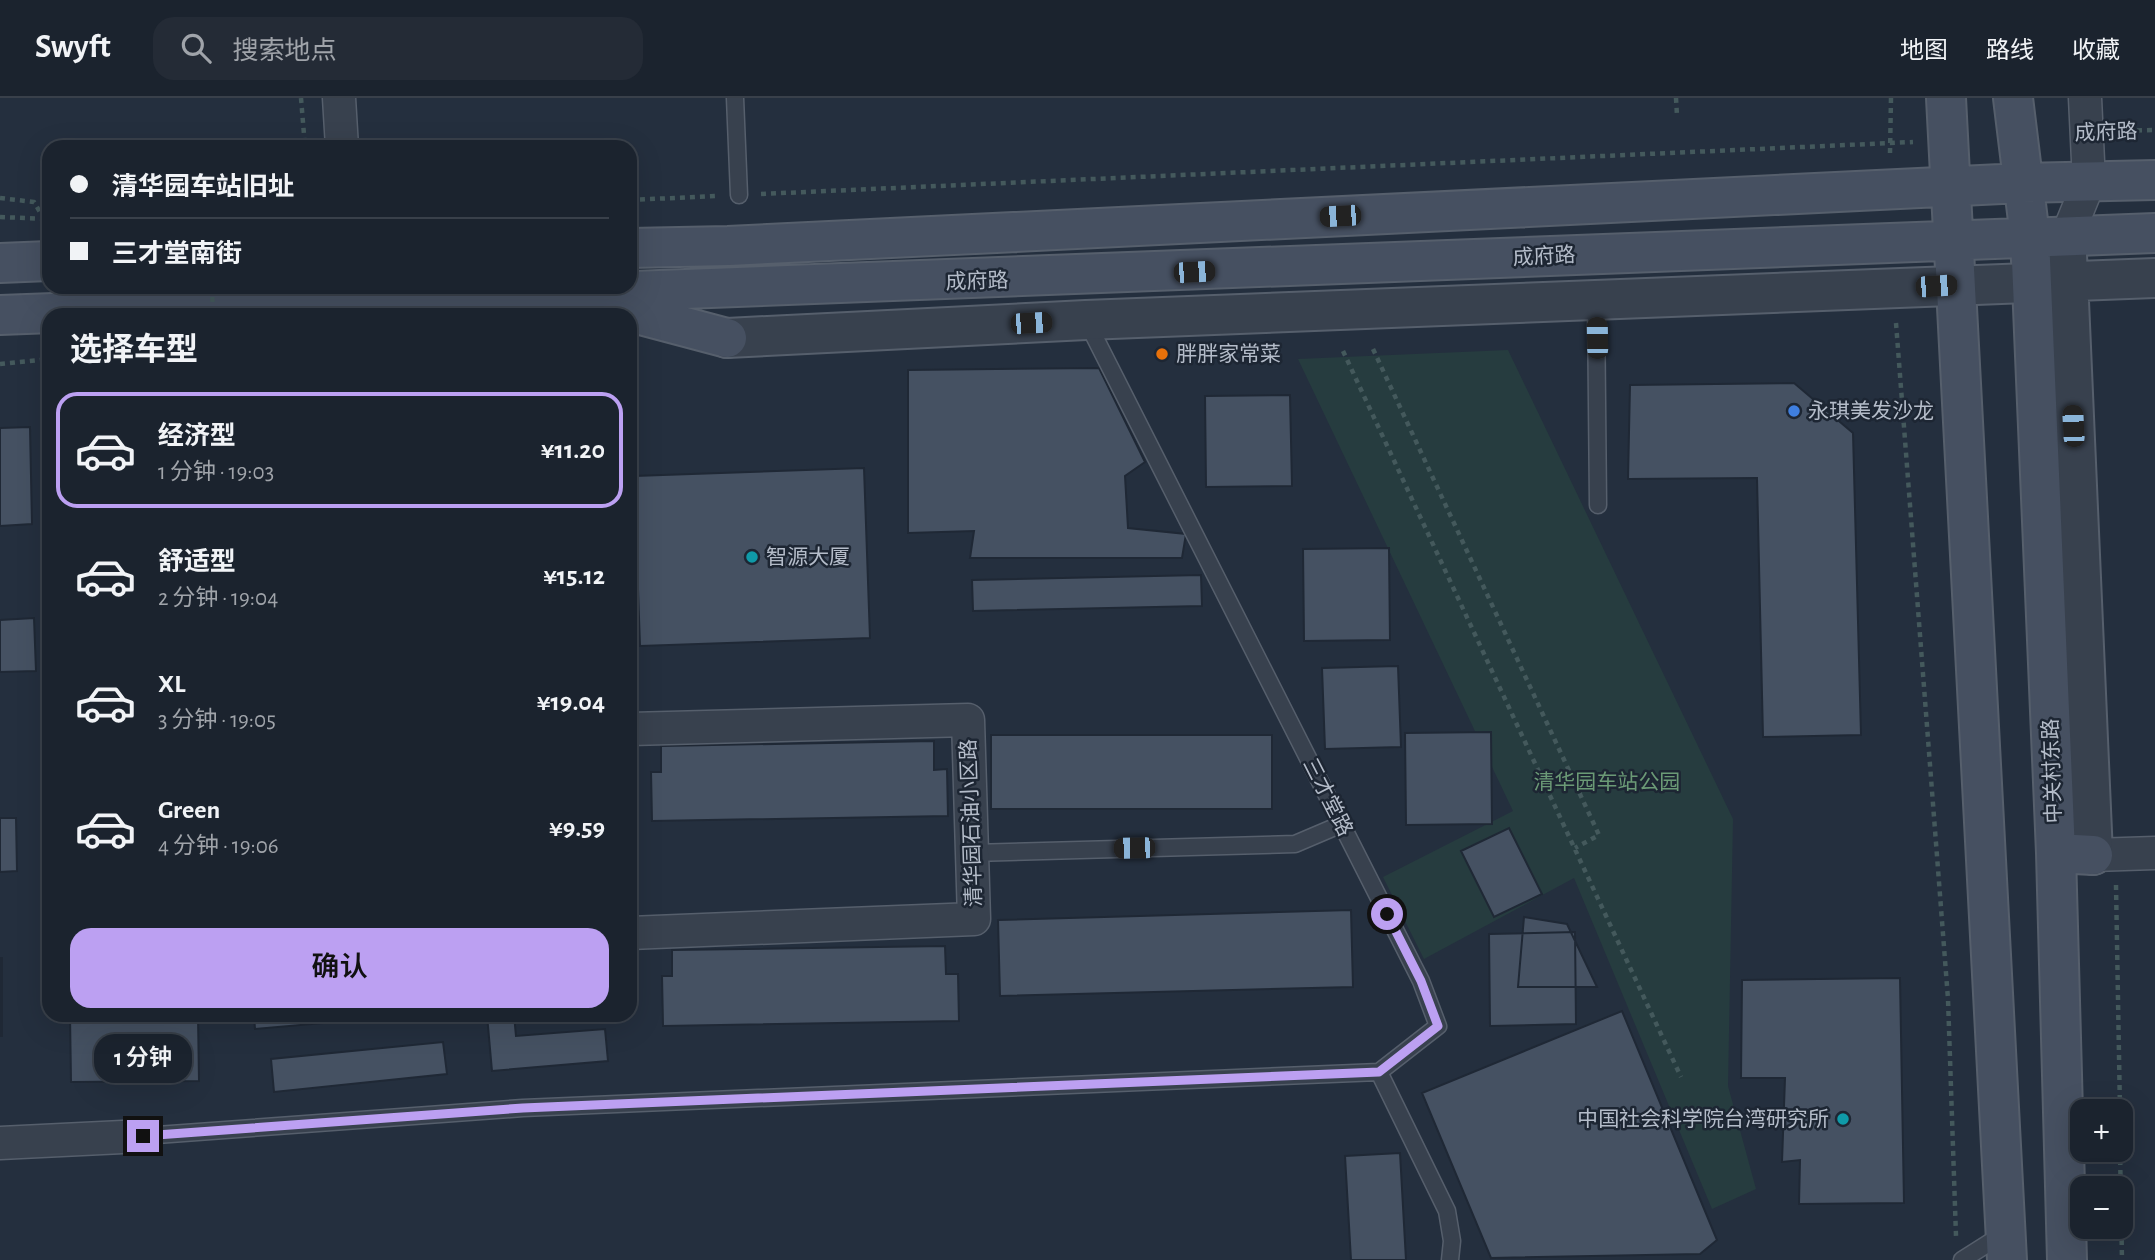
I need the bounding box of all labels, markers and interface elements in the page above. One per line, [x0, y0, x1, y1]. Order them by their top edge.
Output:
search box [153, 17, 643, 80]
icon: search [177, 29, 215, 67]
text: Swyft [35, 31, 111, 64]
text: 搜索地点 [233, 38, 337, 64]
text: 地图 [1900, 39, 1948, 63]
text: 路线 [1986, 39, 2034, 63]
text: 收藏 [2072, 39, 2120, 63]
street label: 成府路 [2074, 120, 2138, 144]
text: 清华园车站旧址 [112, 174, 294, 200]
car [1319, 204, 1362, 228]
text: 三才堂南街 [112, 241, 242, 267]
street label: 成府路 [1512, 243, 1576, 269]
car [1173, 260, 1216, 284]
street label: 成府路 [945, 269, 1009, 293]
car [1915, 274, 1958, 298]
car [1010, 311, 1053, 335]
car [1587, 317, 1608, 359]
text: 选择车型 [70, 334, 198, 366]
place label: 胖胖家常菜 [1176, 343, 1281, 365]
marker: 胖胖家常菜 [1154, 346, 1170, 362]
place label: 永琪美发沙龙 [1808, 400, 1934, 422]
marker: 永琪美发沙龙 [1786, 403, 1802, 419]
car [2062, 404, 2085, 448]
icon: car [74, 419, 137, 482]
text: 经济型 [158, 423, 236, 449]
text: ¥11.20 [541, 437, 605, 463]
text: 1 分钟 · 19:03 [158, 461, 274, 484]
icon: car [74, 545, 137, 608]
place label: 智源大厦 [766, 546, 850, 568]
text: 舒适型 [158, 549, 236, 575]
marker: 智源大厦 [744, 549, 760, 565]
text: ¥15.12 [543, 563, 605, 589]
text: 2 分钟 · 19:04 [158, 587, 278, 610]
icon: car [74, 671, 137, 734]
text: XL [158, 671, 185, 697]
text: ¥19.04 [537, 689, 605, 715]
text: 3 分钟 · 19:05 [158, 709, 276, 732]
street label: 中关村东路 [2039, 718, 2065, 824]
street label: 清华园石油小区路 [957, 739, 985, 907]
street label: 三才堂路 [1299, 755, 1357, 839]
park label: 清华园车站公园 [1534, 771, 1681, 793]
icon: car [74, 797, 137, 860]
text: Green [158, 797, 220, 823]
text: ¥9.59 [549, 815, 605, 841]
text: 4 分钟 · 19:06 [158, 835, 279, 858]
car [1113, 837, 1156, 859]
route start [1371, 898, 1403, 930]
button: 确认 [70, 928, 609, 1008]
callout: 1 分钟 [94, 1034, 192, 1084]
text: 1 分钟 [114, 1047, 172, 1070]
map controls [2070, 1099, 2133, 1239]
button: + [2070, 1099, 2133, 1162]
place label: 中国社会科学院台湾研究所 [1577, 1108, 1829, 1130]
marker: 中国社会科学院台湾研究所 [1835, 1111, 1851, 1127]
route end [127, 1120, 159, 1152]
button: − [2070, 1176, 2133, 1239]

